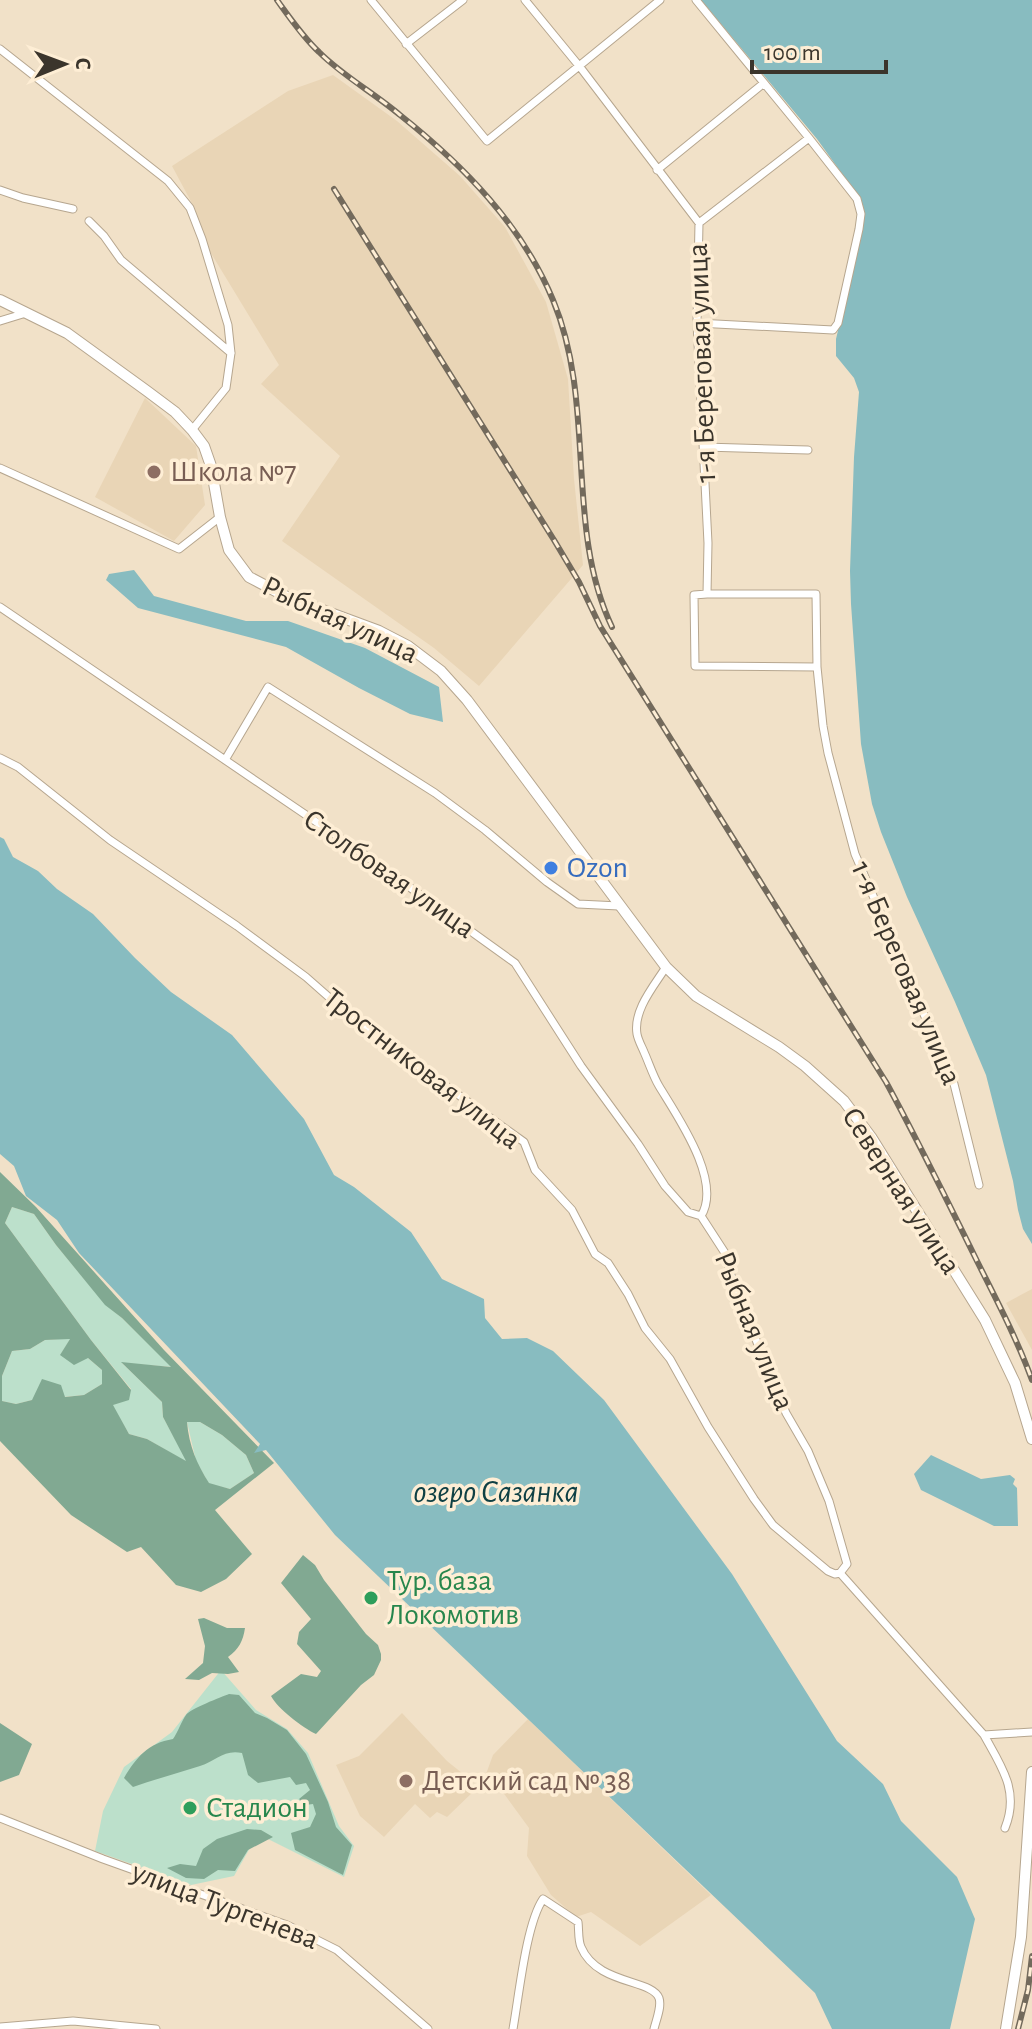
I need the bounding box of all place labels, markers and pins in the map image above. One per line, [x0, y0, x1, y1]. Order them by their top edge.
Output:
place label: Школа №7 [170, 457, 297, 487]
marker: Школа №7 [145, 463, 163, 481]
place label: Ozon [567, 853, 628, 883]
marker: Ozon [542, 859, 560, 877]
place label: Тур. база Локомотив [387, 1566, 519, 1630]
marker: Тур. база Локомотив [362, 1589, 380, 1607]
place label: Детский сад № 38 [422, 1766, 631, 1796]
marker: Детский сад № 38 [397, 1772, 415, 1790]
place label: Стадион [206, 1793, 308, 1823]
marker: Стадион [181, 1799, 199, 1817]

